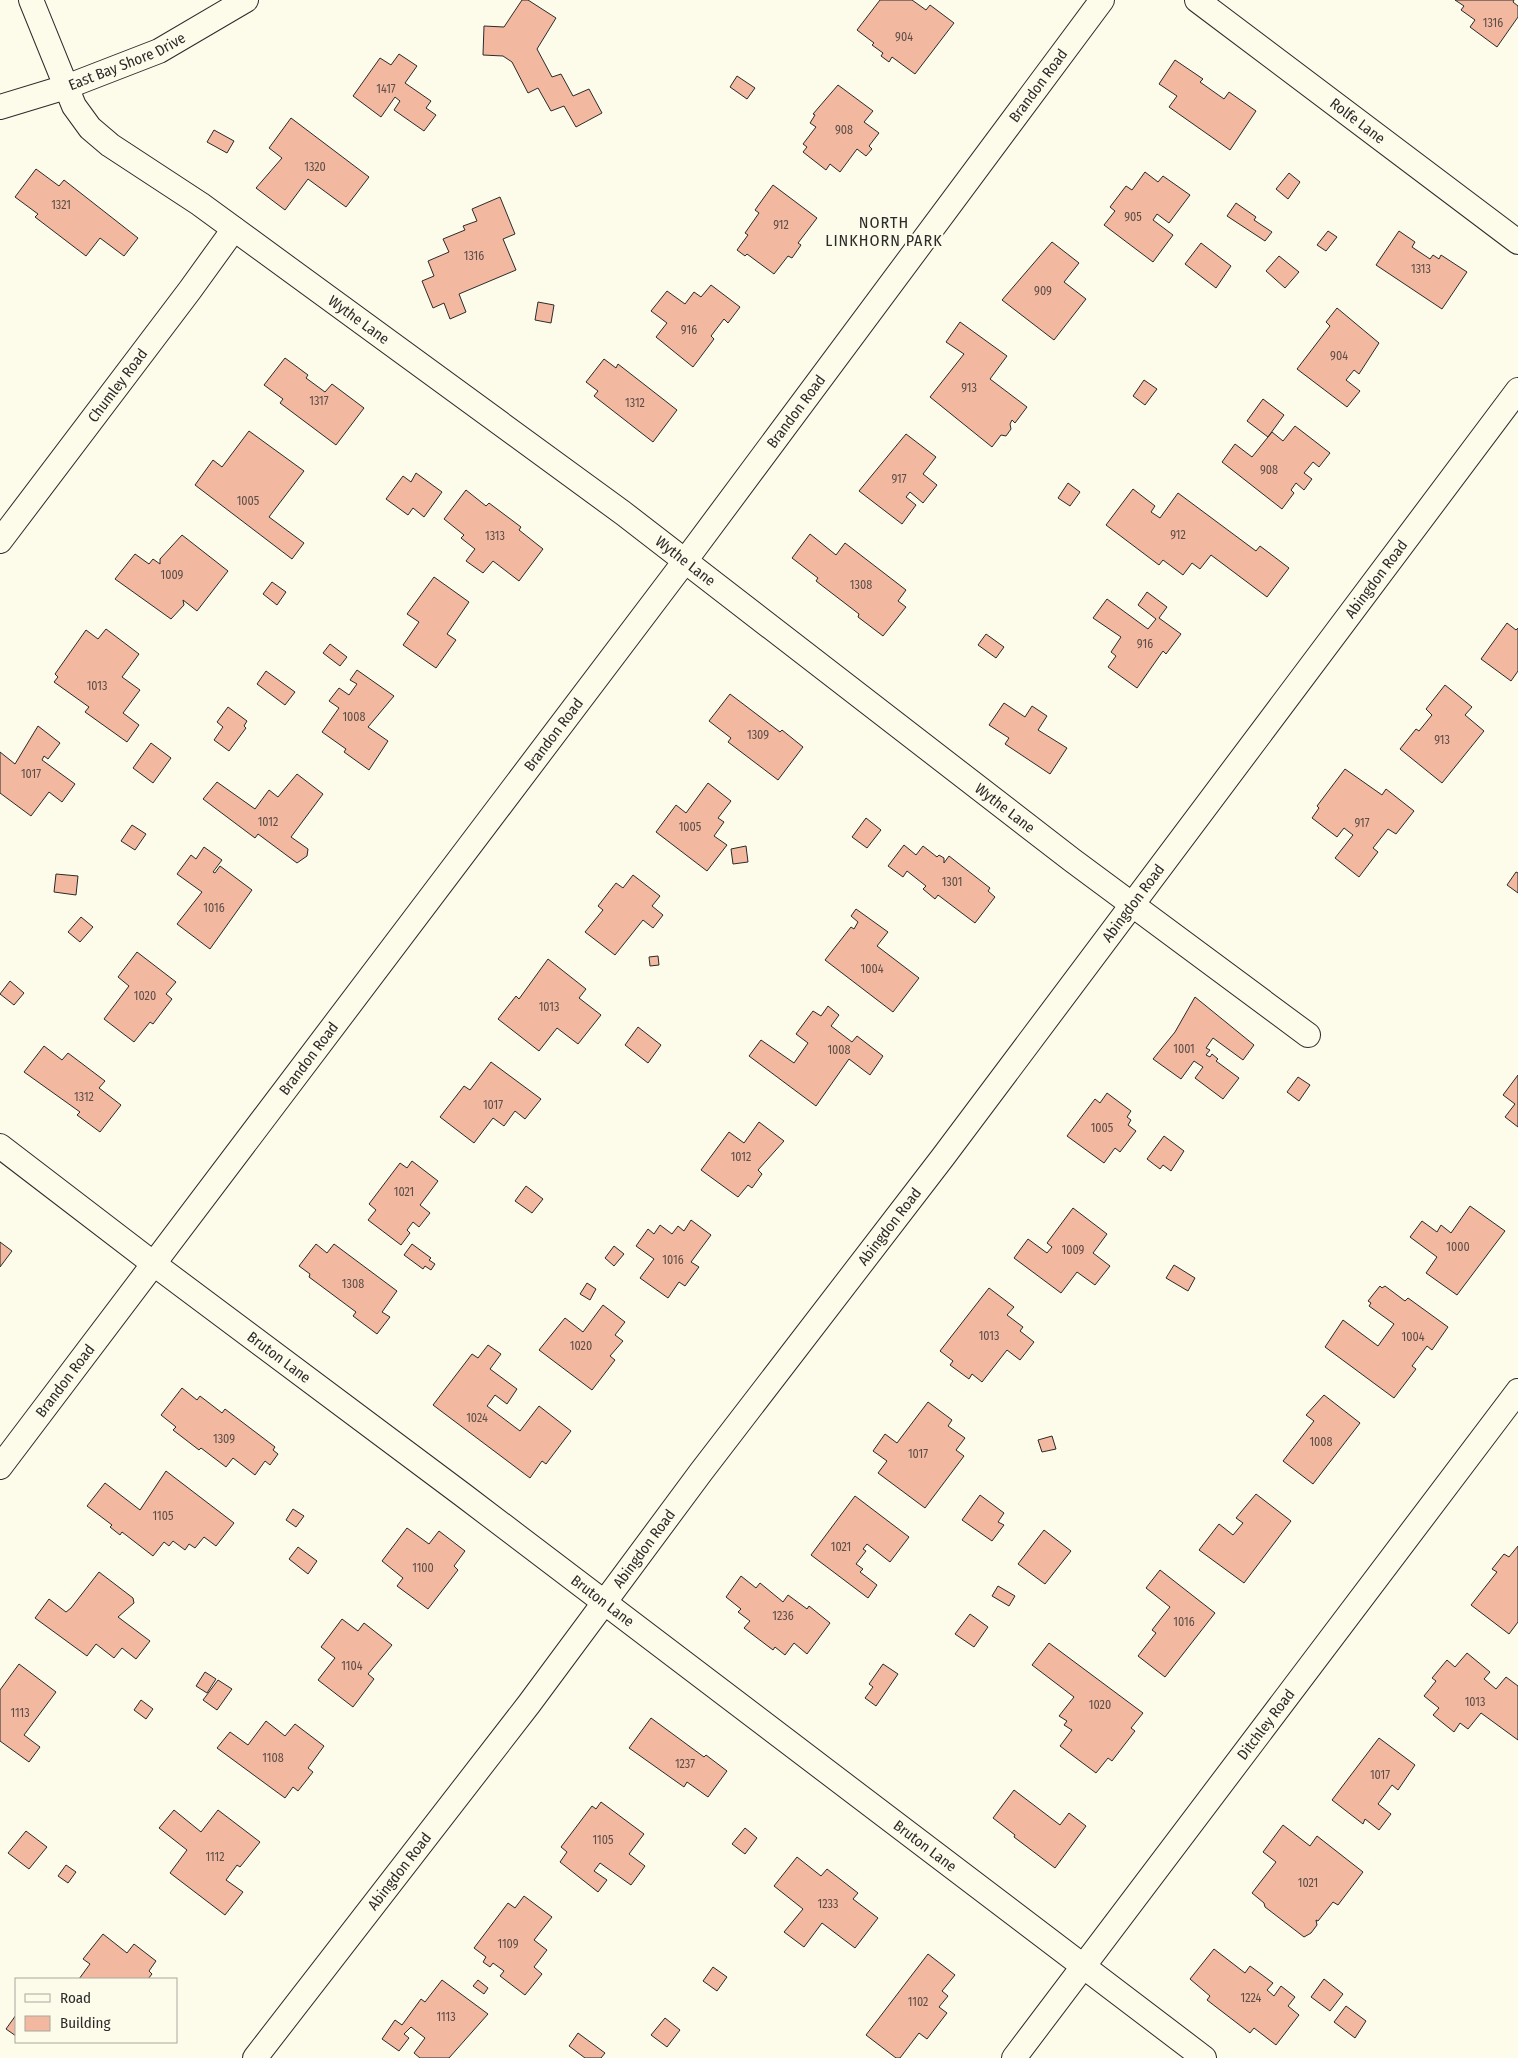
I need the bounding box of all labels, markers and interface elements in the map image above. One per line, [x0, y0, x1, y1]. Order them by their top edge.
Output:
house number: 1316 [1483, 16, 1503, 30]
street label: East Bay Shore Drive [66, 29, 189, 94]
house number: 904 [895, 30, 913, 44]
street label: Brandon Road [1005, 46, 1071, 126]
house number: 1417 [376, 82, 396, 96]
street label: Rolfe Lane [1326, 94, 1389, 148]
house number: 908 [835, 123, 853, 137]
house number: 1320 [304, 160, 326, 174]
house number: 1321 [51, 198, 71, 212]
house number: 905 [1124, 210, 1142, 224]
district label: NORTH LINKHORN PARK [825, 213, 943, 250]
house number: 912 [773, 218, 789, 232]
house number: 1316 [464, 249, 484, 263]
house number: 1313 [1411, 262, 1431, 276]
house number: 909 [1034, 284, 1052, 298]
street label: Wythe Lane [325, 292, 393, 348]
house number: 916 [681, 323, 697, 337]
street label: Chumley Road [84, 345, 151, 426]
house number: 904 [1330, 349, 1348, 363]
street label: Brandon Road [763, 371, 829, 452]
house number: 913 [961, 381, 977, 395]
house number: 1317 [309, 394, 329, 408]
house number: 1312 [625, 396, 645, 410]
house number: 908 [1260, 463, 1278, 477]
house number: 917 [891, 472, 907, 486]
house number: 1005 [237, 494, 260, 508]
house number: 912 [1170, 528, 1186, 542]
house number: 1313 [485, 529, 505, 543]
street label: Wythe Lane [652, 532, 719, 590]
street label: Abingdon Road [1341, 537, 1411, 622]
house number: 1009 [161, 568, 184, 582]
house number: 1308 [850, 578, 872, 592]
house number: 916 [1137, 637, 1153, 651]
house number: 1013 [87, 679, 107, 693]
street label: Brandon Road [520, 695, 587, 775]
house number: 1008 [342, 710, 366, 724]
house number: 1309 [747, 728, 769, 742]
house number: 913 [1434, 733, 1450, 747]
house number: 1017 [21, 767, 41, 781]
street label: Wythe Lane [971, 779, 1039, 837]
house number: 1012 [258, 815, 278, 829]
house number: 917 [1354, 816, 1370, 830]
house number: 1005 [679, 820, 702, 834]
street label: Abingdon Road [1098, 861, 1168, 946]
house number: 1301 [942, 875, 962, 889]
house number: 1016 [203, 901, 225, 915]
house number: 1004 [861, 962, 884, 976]
house number: 1020 [134, 989, 156, 1003]
house number: 1013 [539, 1000, 559, 1014]
street label: Brandon Road [275, 1019, 342, 1099]
house number: 1001 [1173, 1042, 1195, 1056]
house number: 1008 [827, 1043, 851, 1057]
house number: 1312 [74, 1090, 94, 1104]
house number: 1017 [483, 1098, 503, 1112]
house number: 1005 [1091, 1121, 1114, 1135]
house number: 1012 [731, 1150, 751, 1164]
street label: Abingdon Road [854, 1184, 925, 1269]
house number: 1021 [394, 1185, 414, 1199]
house number: 1000 [1446, 1240, 1470, 1254]
house number: 1009 [1062, 1243, 1085, 1257]
house number: 1016 [662, 1253, 684, 1267]
house number: 1308 [342, 1277, 364, 1291]
street label: Bruton Lane [244, 1328, 314, 1387]
house number: 1013 [979, 1329, 999, 1343]
house number: 1004 [1402, 1330, 1425, 1344]
house number: 1020 [570, 1339, 592, 1353]
street label: Brandon Road [32, 1341, 98, 1421]
house number: 1024 [466, 1411, 488, 1425]
house number: 1309 [213, 1432, 235, 1446]
house number: 1008 [1309, 1435, 1333, 1449]
house number: 1017 [908, 1447, 928, 1461]
street label: Abingdon Road [609, 1506, 679, 1591]
house number: 1105 [153, 1509, 174, 1523]
house number: 1021 [831, 1540, 851, 1554]
house number: 1100 [412, 1561, 434, 1575]
street label: Bruton Lane [567, 1571, 638, 1631]
house number: 1236 [772, 1609, 794, 1623]
house number: 1016 [1173, 1615, 1195, 1629]
house number: 1104 [341, 1659, 363, 1673]
street label: Ditchley Road [1233, 1686, 1299, 1763]
house number: 1013 [1465, 1695, 1485, 1709]
house number: 1020 [1089, 1698, 1111, 1712]
house number: 1113 [10, 1706, 30, 1720]
house number: 1108 [262, 1751, 284, 1765]
house number: 1237 [675, 1757, 695, 1771]
house number: 1017 [1370, 1768, 1390, 1782]
street label: Bruton Lane [890, 1816, 960, 1876]
street label: Abingdon Road [364, 1829, 435, 1914]
house number: 1105 [593, 1833, 614, 1847]
house number: 1112 [206, 1850, 225, 1864]
house number: 1021 [1298, 1876, 1318, 1890]
house number: 1233 [818, 1897, 838, 1911]
house number: 1109 [497, 1937, 519, 1951]
legend [15, 1978, 178, 2043]
text: Road [60, 1989, 91, 2007]
house number: 1224 [1241, 1991, 1262, 2005]
house number: 1102 [908, 1995, 928, 2009]
house number: 1113 [436, 2010, 456, 2024]
text: Building [60, 2014, 111, 2032]

